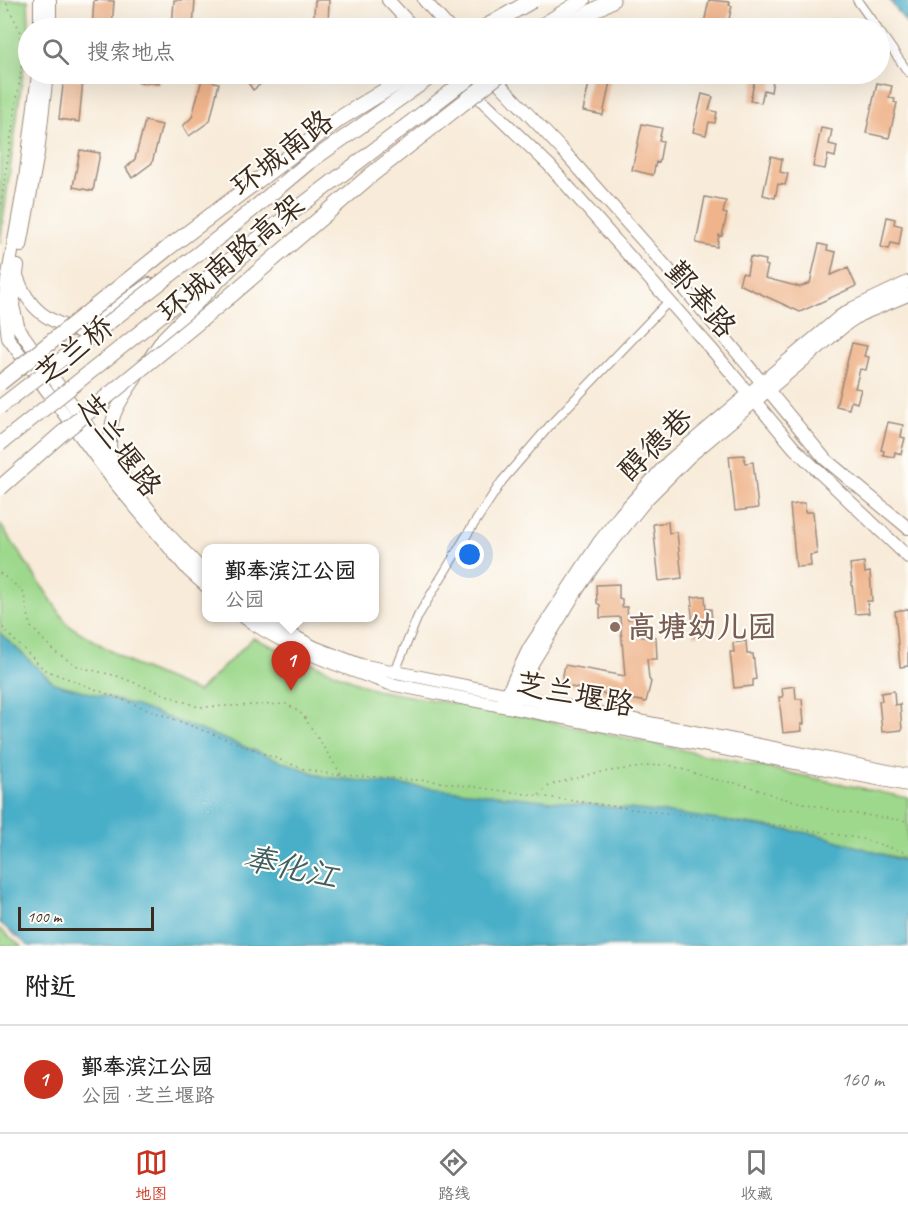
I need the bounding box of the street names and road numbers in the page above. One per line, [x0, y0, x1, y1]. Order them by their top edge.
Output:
street label: 环城南路 [223, 101, 341, 205]
street label: 环城南路高架 [150, 186, 312, 330]
street label: 鄞奉路 [657, 253, 745, 345]
street label: 芝兰桥 [27, 307, 121, 393]
street label: 芝兰堰路 [68, 386, 170, 504]
street label: 醇德巷 [609, 399, 701, 489]
street label: 芝兰堰路 [512, 664, 638, 724]

